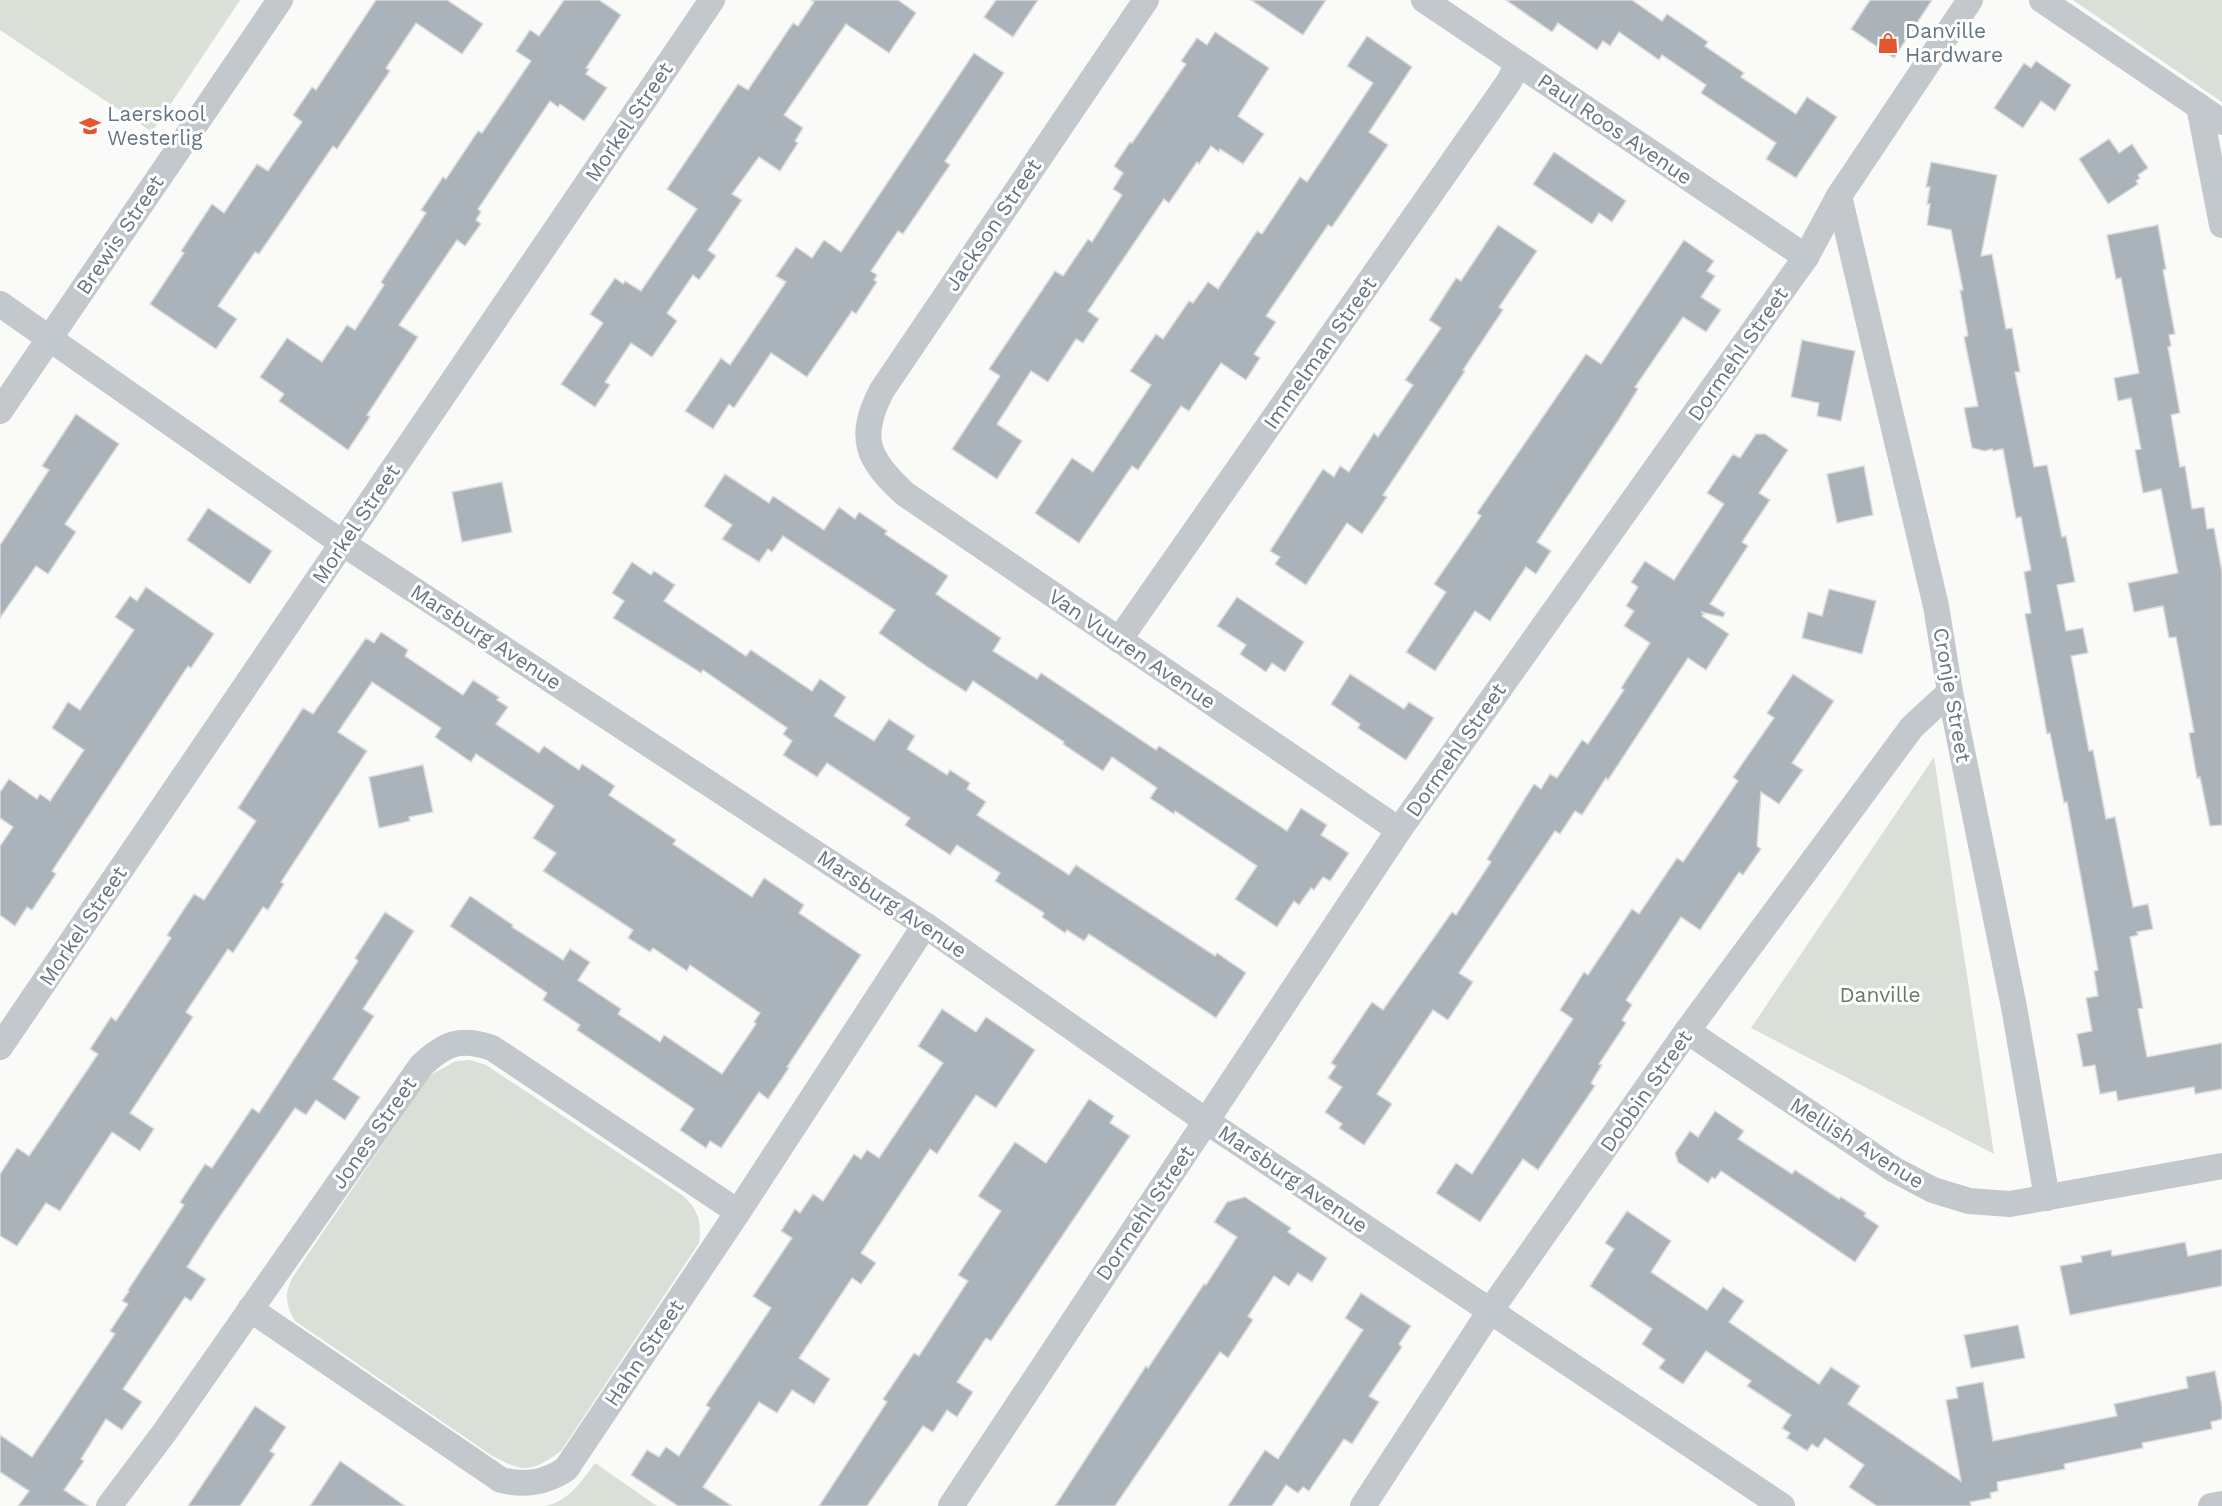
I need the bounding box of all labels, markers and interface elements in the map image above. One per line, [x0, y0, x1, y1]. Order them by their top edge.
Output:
place label: Danville Hardware [1905, 18, 2003, 67]
shop icon: Danville Hardware [1876, 31, 1900, 55]
street label: Morkel Street [579, 57, 678, 186]
street label: Paul Roos Avenue [1533, 68, 1697, 190]
place label: Laerskool Westerlig [107, 101, 206, 150]
school or university icon: Laerskool Westerlig [78, 114, 102, 138]
street label: Jackson Street [939, 154, 1046, 295]
street label: Brewis Street [71, 170, 169, 299]
street label: Immelman Street [1258, 272, 1382, 434]
street label: Dormehl Street [1682, 282, 1793, 425]
street label: Morkel Street [306, 459, 405, 588]
street label: Marsburg Avenue [406, 578, 566, 695]
street label: Van Vuuren Avenue [1044, 583, 1221, 714]
street label: Cronje Street [1928, 626, 1977, 764]
street label: Dormehl Street [1400, 678, 1511, 821]
street label: Marsburg Avenue [813, 844, 972, 963]
street label: Morkel Street [33, 861, 132, 990]
park label: Danville [1839, 982, 1921, 1007]
street label: Dobbin Street [1594, 1025, 1697, 1156]
street label: Jones Street [326, 1072, 421, 1193]
street label: Mellish Avenue [1786, 1091, 1929, 1194]
street label: Marsburg Avenue [1214, 1119, 1373, 1238]
street label: Dormehl Street [1090, 1140, 1199, 1285]
street label: Hahn Street [599, 1294, 689, 1411]

